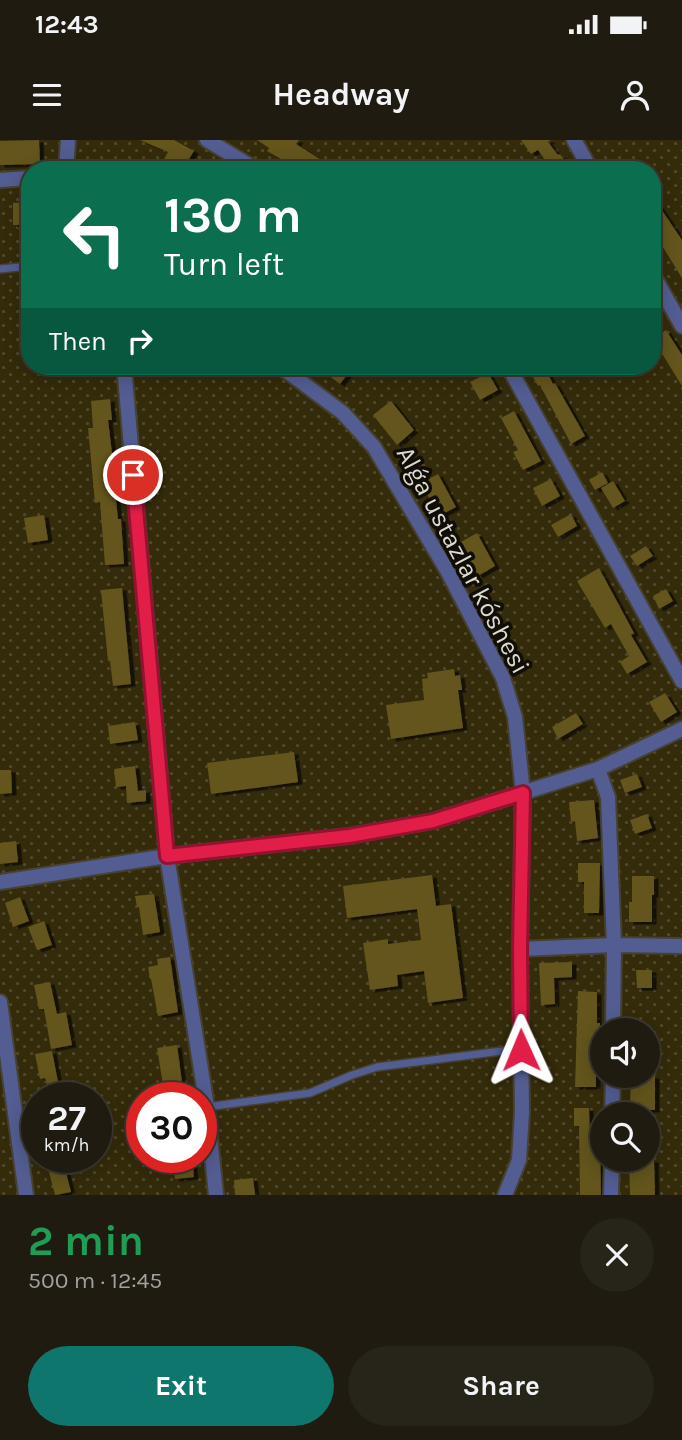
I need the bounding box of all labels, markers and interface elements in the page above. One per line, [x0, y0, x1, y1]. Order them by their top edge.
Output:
text: 12:43 [35, 9, 99, 40]
icon: menu [28, 76, 66, 114]
text: Headway [273, 76, 410, 113]
icon: person [616, 76, 654, 114]
text: 130 m [164, 187, 302, 244]
icon: left [49, 189, 140, 280]
text: Turn left [164, 246, 284, 283]
icon: right [121, 322, 159, 360]
text: Then [49, 326, 107, 357]
street label: Alǵa ustazlar kóshesi [390, 441, 536, 679]
pin [103, 445, 163, 505]
icon: arrive [114, 456, 152, 494]
position arrow [484, 1013, 558, 1087]
map controls [590, 1018, 660, 1172]
button: sound [590, 1018, 660, 1088]
speed limit sign: 30 [126, 1082, 217, 1173]
text: 27 [47, 1098, 86, 1139]
button: search [590, 1102, 660, 1172]
text: km/h [44, 1134, 89, 1156]
text: 2 min [28, 1216, 144, 1266]
button: close [580, 1218, 654, 1292]
text: 500 m · 12:45 [28, 1267, 162, 1294]
button: Exit [28, 1346, 334, 1426]
button: Share [348, 1346, 654, 1426]

